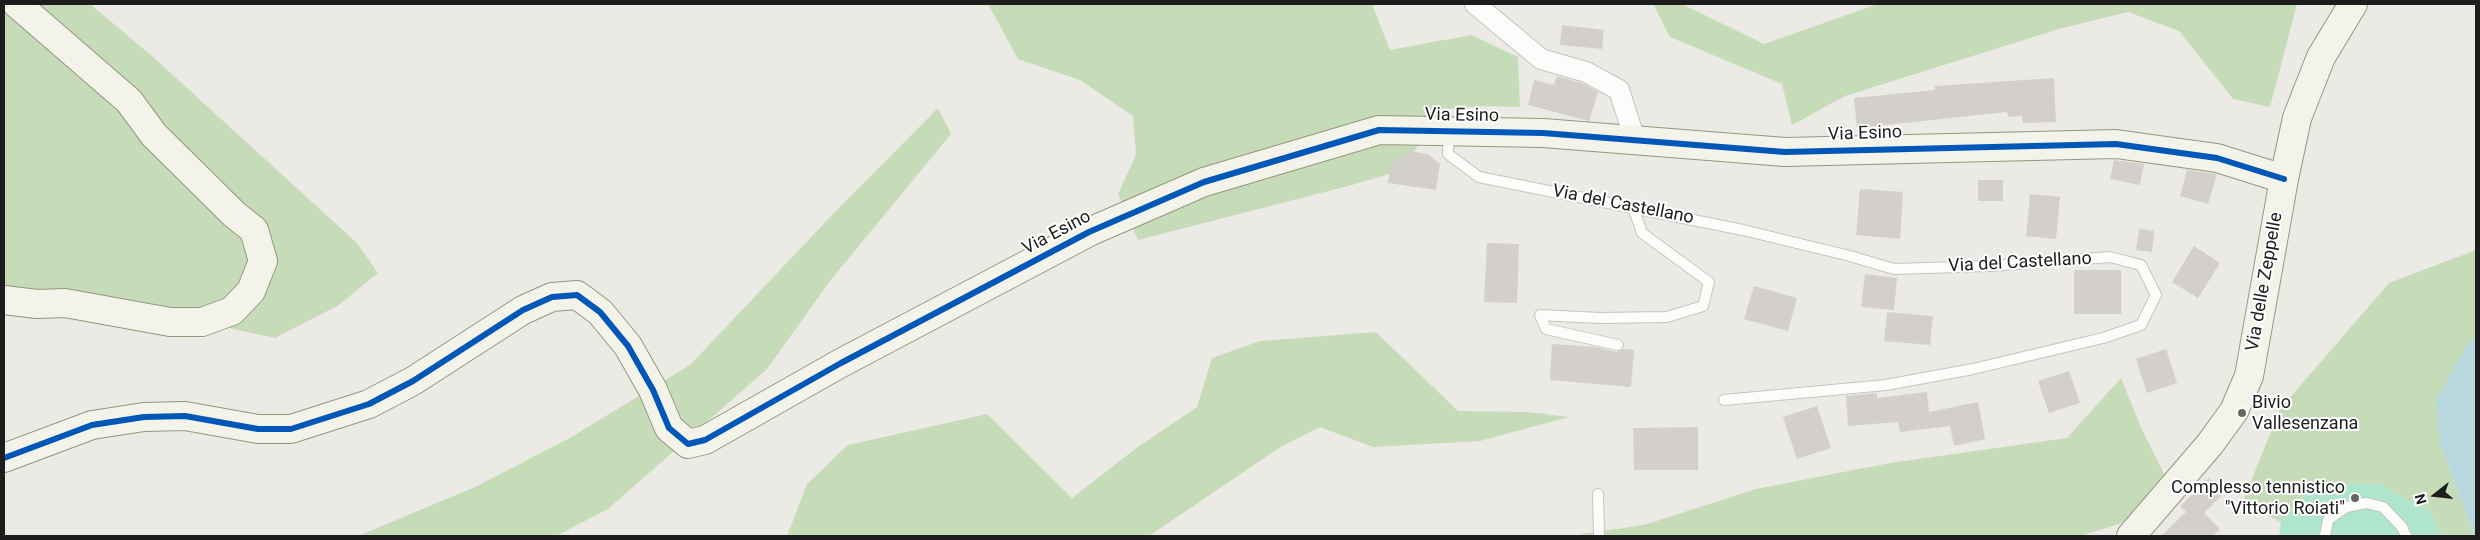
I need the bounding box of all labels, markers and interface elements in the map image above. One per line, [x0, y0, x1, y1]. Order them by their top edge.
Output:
street label: Via Esino [1425, 105, 1499, 127]
street label: Via Esino [1828, 122, 1902, 146]
street label: Via del Castellano [1550, 181, 1696, 229]
street label: Via Esino [1019, 206, 1095, 260]
street label: Via delle Zeppelle [2242, 211, 2288, 353]
street label: Via del Castellano [1948, 248, 2092, 278]
place label: Bivio Vallesenzana [2252, 392, 2358, 434]
marker: Bivio Vallesenzana [2236, 407, 2248, 419]
north arrow [2410, 470, 2460, 520]
place label: Complesso tennistico "Vittorio Roiati" [2171, 477, 2345, 520]
marker: Complesso tennistico "Vittorio Roiati" [2349, 492, 2361, 504]
text: N [2412, 492, 2430, 506]

